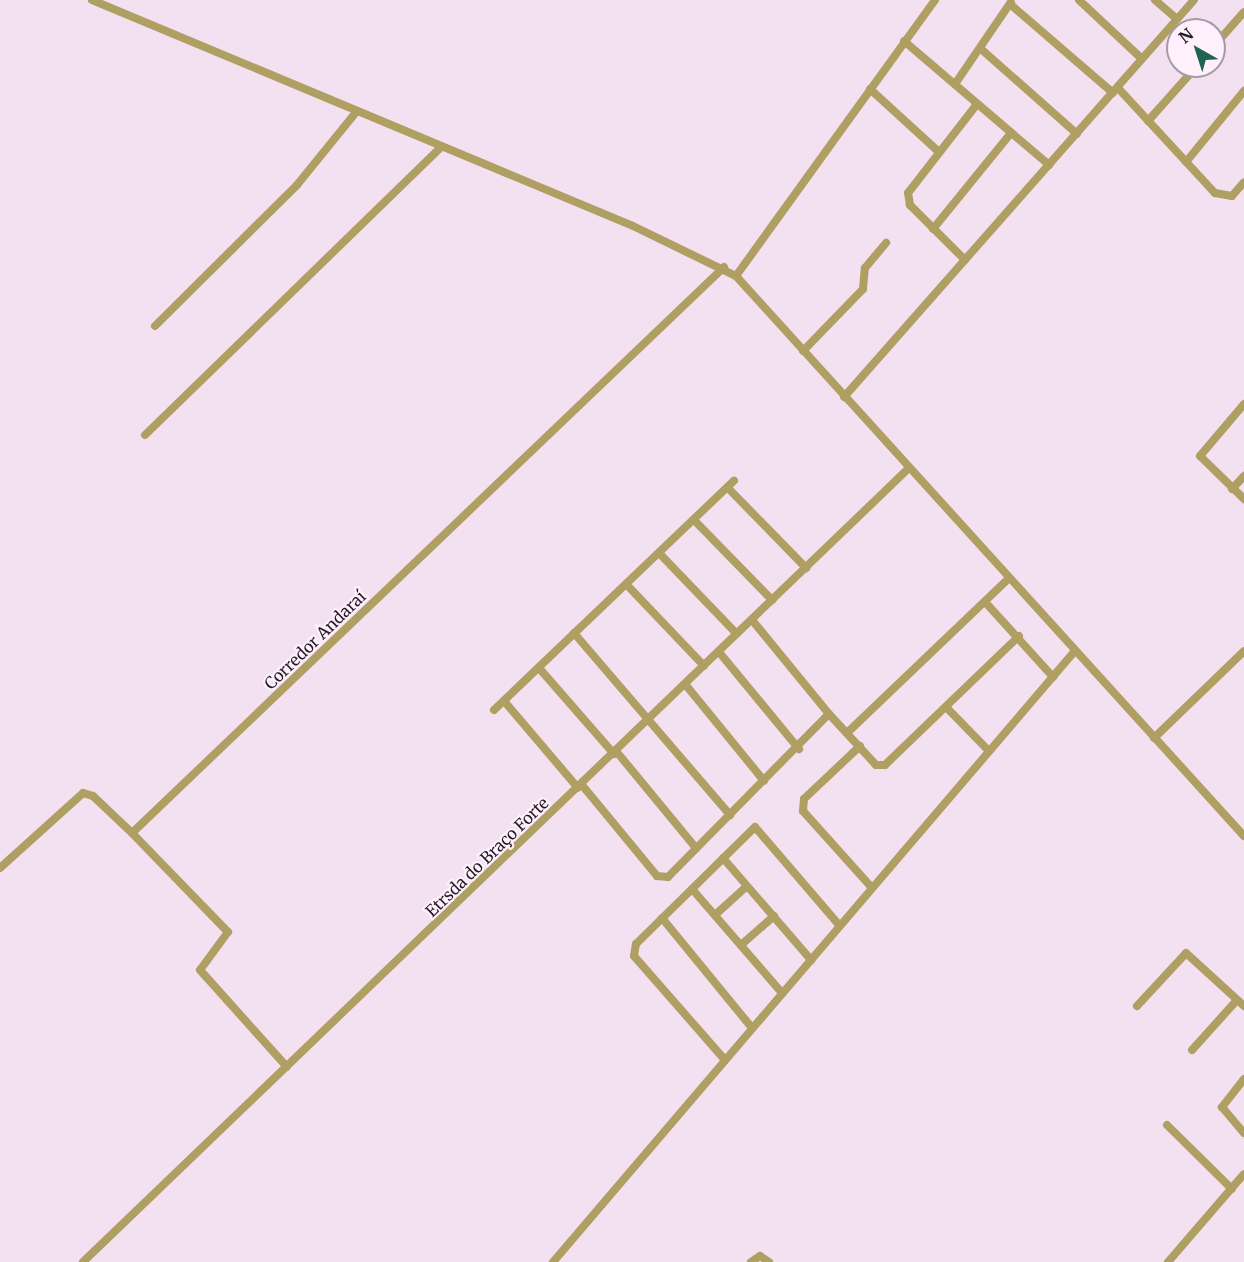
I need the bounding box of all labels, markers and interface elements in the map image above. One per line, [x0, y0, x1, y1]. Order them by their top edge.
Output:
north arrow [1166, 18, 1226, 78]
text: N [1175, 24, 1197, 47]
street label: Corredor Andaraí [260, 587, 370, 693]
street label: Etrsda do Braço Forte [421, 793, 553, 921]

